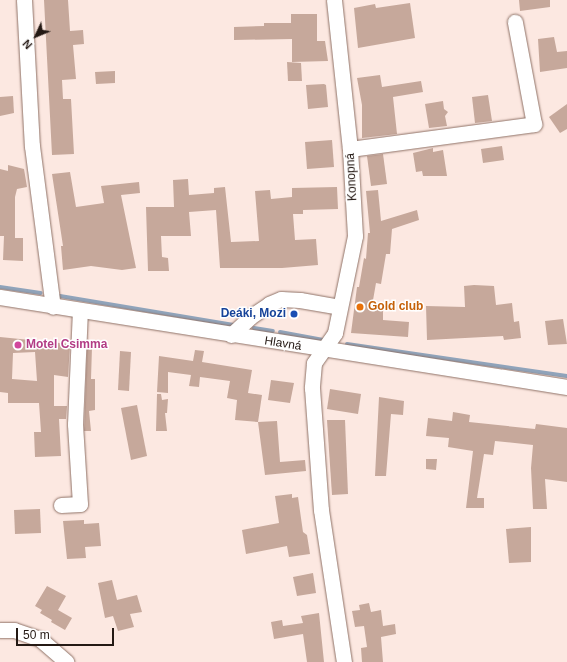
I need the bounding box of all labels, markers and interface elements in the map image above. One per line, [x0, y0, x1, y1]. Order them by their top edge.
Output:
north arrow [16, 16, 56, 56]
text: N [20, 37, 34, 51]
street label: Konopná [344, 153, 360, 201]
place label: Gold club [368, 300, 423, 314]
marker: Gold club [355, 302, 365, 312]
place label: Deáki, Mozi [221, 307, 286, 321]
marker: Deáki, Mozi [289, 309, 299, 319]
street label: Hlavná [263, 334, 303, 354]
place label: Motel Csimma [26, 338, 107, 352]
marker: Motel Csimma [13, 340, 23, 350]
scale bar [18, 620, 116, 646]
text: 50 m [23, 628, 50, 642]

